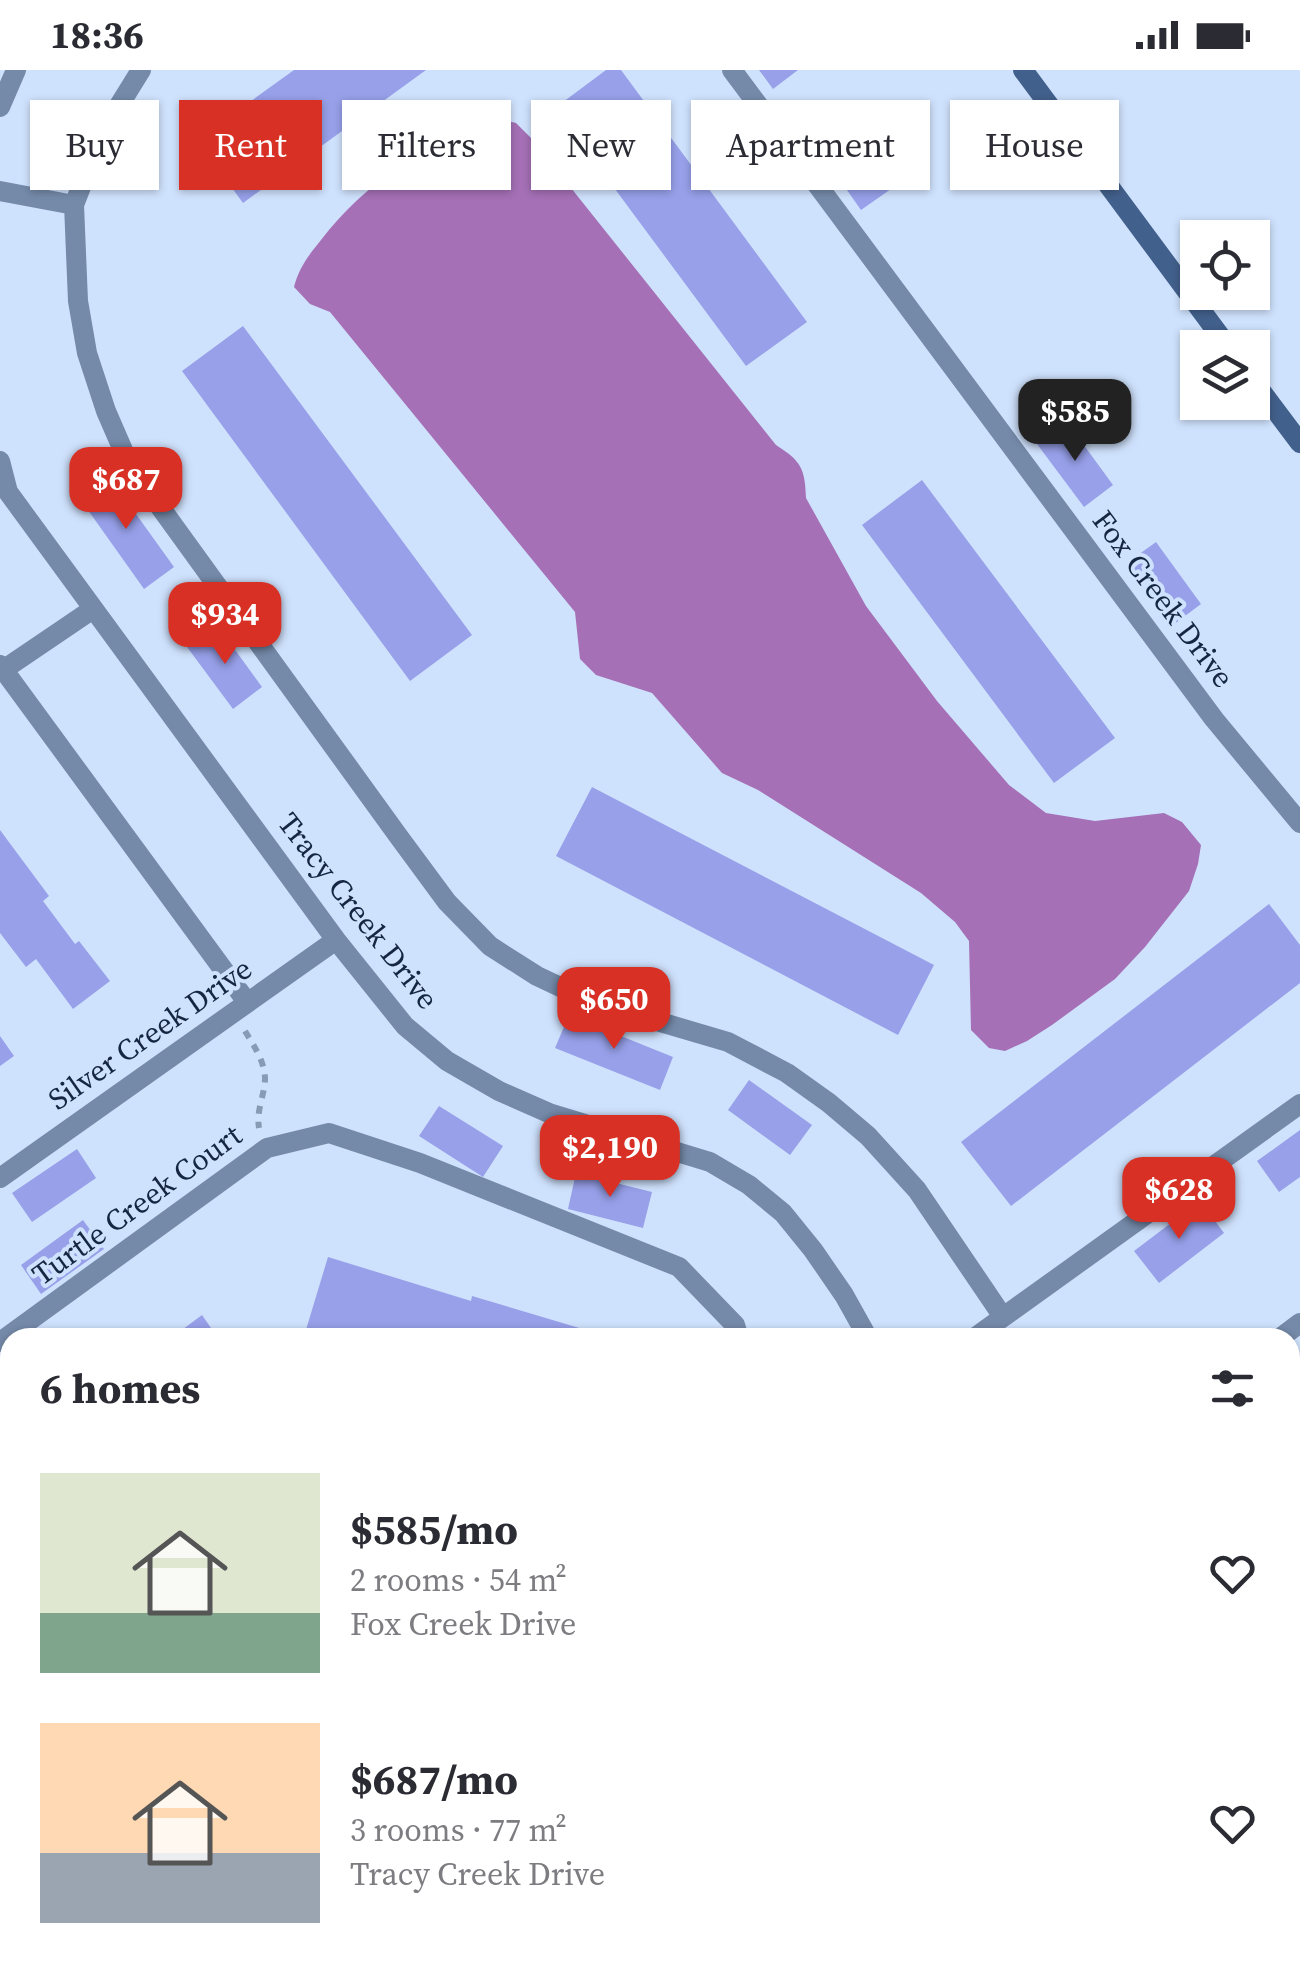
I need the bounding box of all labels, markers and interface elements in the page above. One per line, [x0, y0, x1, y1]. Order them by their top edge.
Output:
text: 18:36 [50, 9, 144, 61]
chip: Buy [30, 100, 159, 190]
chip: Rent [179, 100, 322, 190]
chip: Filters [342, 100, 511, 190]
chip: New [531, 100, 671, 190]
chip: Apartment [691, 100, 930, 190]
chip: House [950, 100, 1119, 190]
map controls [1180, 220, 1270, 420]
button: locate [1180, 220, 1270, 310]
button: layers [1180, 330, 1270, 420]
pin: $585 [1016, 379, 1134, 464]
text: $585 [1040, 389, 1110, 433]
pin: $687 [67, 447, 185, 532]
text: $687 [91, 457, 161, 501]
street label: Fox Creek Drive [1083, 502, 1244, 696]
pin: $934 [166, 582, 284, 667]
text: $934 [190, 592, 260, 636]
street label: Tracy Creek Drive [269, 804, 448, 1018]
street label: Silver Creek Drive [40, 948, 260, 1119]
pin: $650 [555, 967, 673, 1052]
text: $650 [579, 977, 649, 1021]
street label: Turtle Creek Court [24, 1114, 250, 1295]
pin: $2,190 [529, 1115, 691, 1200]
text: $2,190 [562, 1125, 658, 1169]
pin: $628 [1120, 1157, 1238, 1242]
text: $628 [1144, 1167, 1214, 1211]
text: 6 homes [40, 1359, 200, 1417]
icon: filters [1205, 1361, 1260, 1416]
text: $585/mo [350, 1500, 518, 1558]
icon: home [120, 1513, 240, 1633]
icon: heart [1205, 1546, 1260, 1601]
text: 2 rooms · 54 m² [350, 1558, 567, 1602]
text: Fox Creek Drive [350, 1602, 576, 1646]
text: $687/mo [350, 1750, 518, 1808]
icon: home [120, 1763, 240, 1883]
icon: heart [1205, 1796, 1260, 1851]
text: 3 rooms · 77 m² [350, 1808, 567, 1852]
text: Tracy Creek Drive [350, 1852, 605, 1896]

